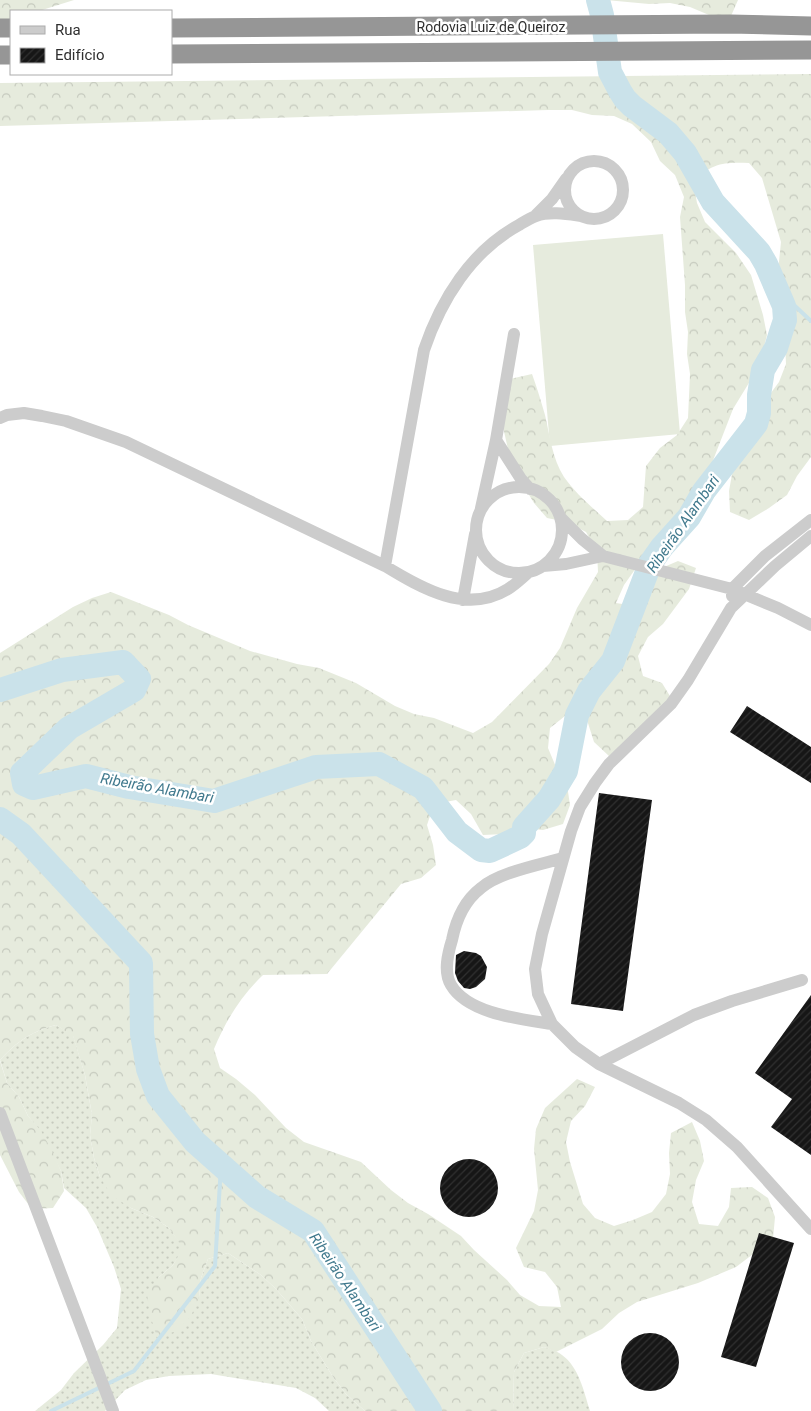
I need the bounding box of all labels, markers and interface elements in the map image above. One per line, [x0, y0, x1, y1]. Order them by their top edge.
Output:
legend [10, 10, 172, 75]
street label: Rodovia Luiz de Queiroz [417, 19, 565, 35]
text: Rua [55, 21, 81, 39]
text: Edifício [55, 46, 104, 64]
water label: Ribeirão Alambari [643, 471, 724, 576]
water label: Ribeirão Alambari [99, 769, 216, 807]
water label: Ribeirão Alambari [305, 1229, 385, 1335]

